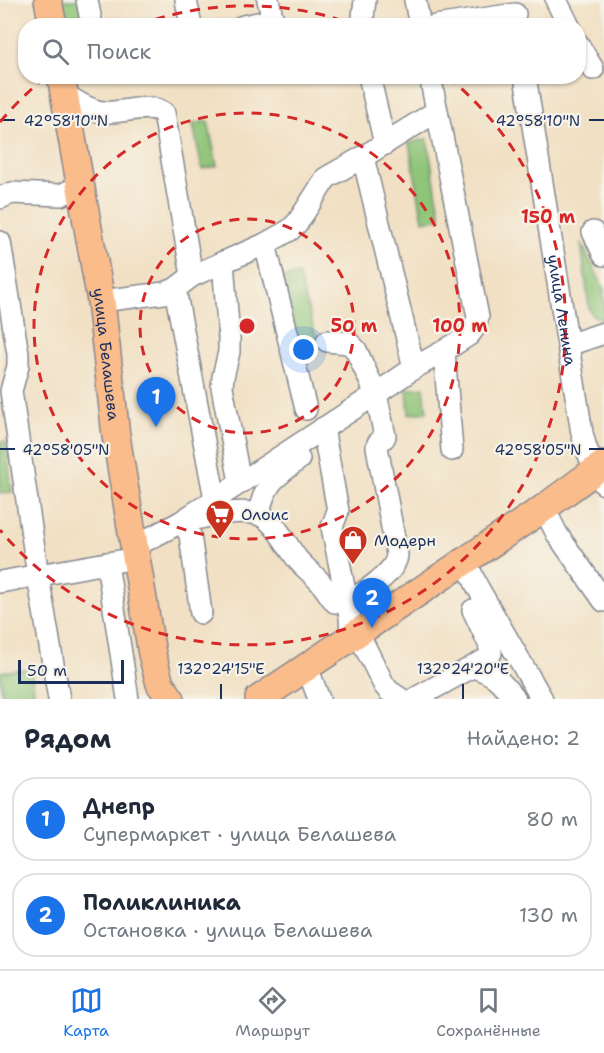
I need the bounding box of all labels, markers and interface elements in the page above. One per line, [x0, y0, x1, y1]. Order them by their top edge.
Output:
search box [18, 18, 586, 84]
icon: search [39, 35, 72, 68]
text: Поиск [87, 37, 151, 66]
text: 42°58'10"N [24, 111, 108, 131]
text: 42°58'10"N [496, 111, 580, 131]
text: 150 m [521, 205, 576, 229]
street label: улица Ленина [543, 253, 582, 367]
street label: улица Белашева [88, 286, 125, 422]
text: 50 m [331, 314, 378, 338]
text: 100 m [432, 314, 488, 338]
centre of rings [237, 316, 257, 336]
your location [289, 335, 318, 364]
pin: 1 [136, 378, 176, 427]
text: 42°58'05"N [22, 440, 110, 460]
text: 42°58'05"N [494, 440, 582, 460]
supermarket icon: Олоис [204, 498, 236, 540]
place label: Олоис [241, 504, 289, 525]
shop icon: Модерн [337, 524, 369, 566]
place label: Модерн [374, 530, 436, 551]
pin: 2 [352, 578, 392, 628]
scale bar [18, 657, 124, 684]
text: 132°24'15"E [177, 659, 265, 679]
text: 132°24'20"E [417, 659, 509, 679]
text: 50 m [27, 660, 67, 681]
text: Рядом [24, 721, 111, 756]
text: Найдено: 2 [467, 725, 580, 751]
text: Днепр [83, 792, 155, 821]
text: 1 [41, 806, 50, 832]
text: 80 m [526, 806, 578, 832]
text: Супермаркет · улица Белашева [83, 821, 396, 847]
text: Поликлиника [83, 888, 241, 917]
text: 2 [39, 902, 53, 928]
text: 130 m [519, 902, 578, 928]
text: Остановка · улица Белашева [83, 917, 372, 943]
tab: Карта [63, 984, 109, 1041]
tab: Маршрут [235, 984, 310, 1041]
tab: Сохранённые [436, 984, 541, 1041]

